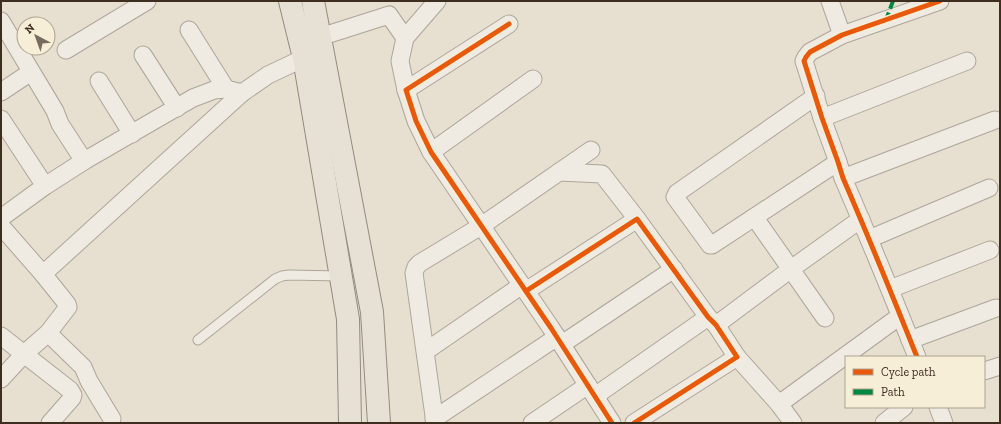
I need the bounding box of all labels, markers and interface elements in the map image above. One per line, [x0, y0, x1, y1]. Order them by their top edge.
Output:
north arrow [16, 16, 56, 56]
text: N [22, 21, 38, 36]
legend [845, 356, 985, 408]
text: Cycle path [881, 365, 936, 379]
text: Path [881, 385, 905, 399]

